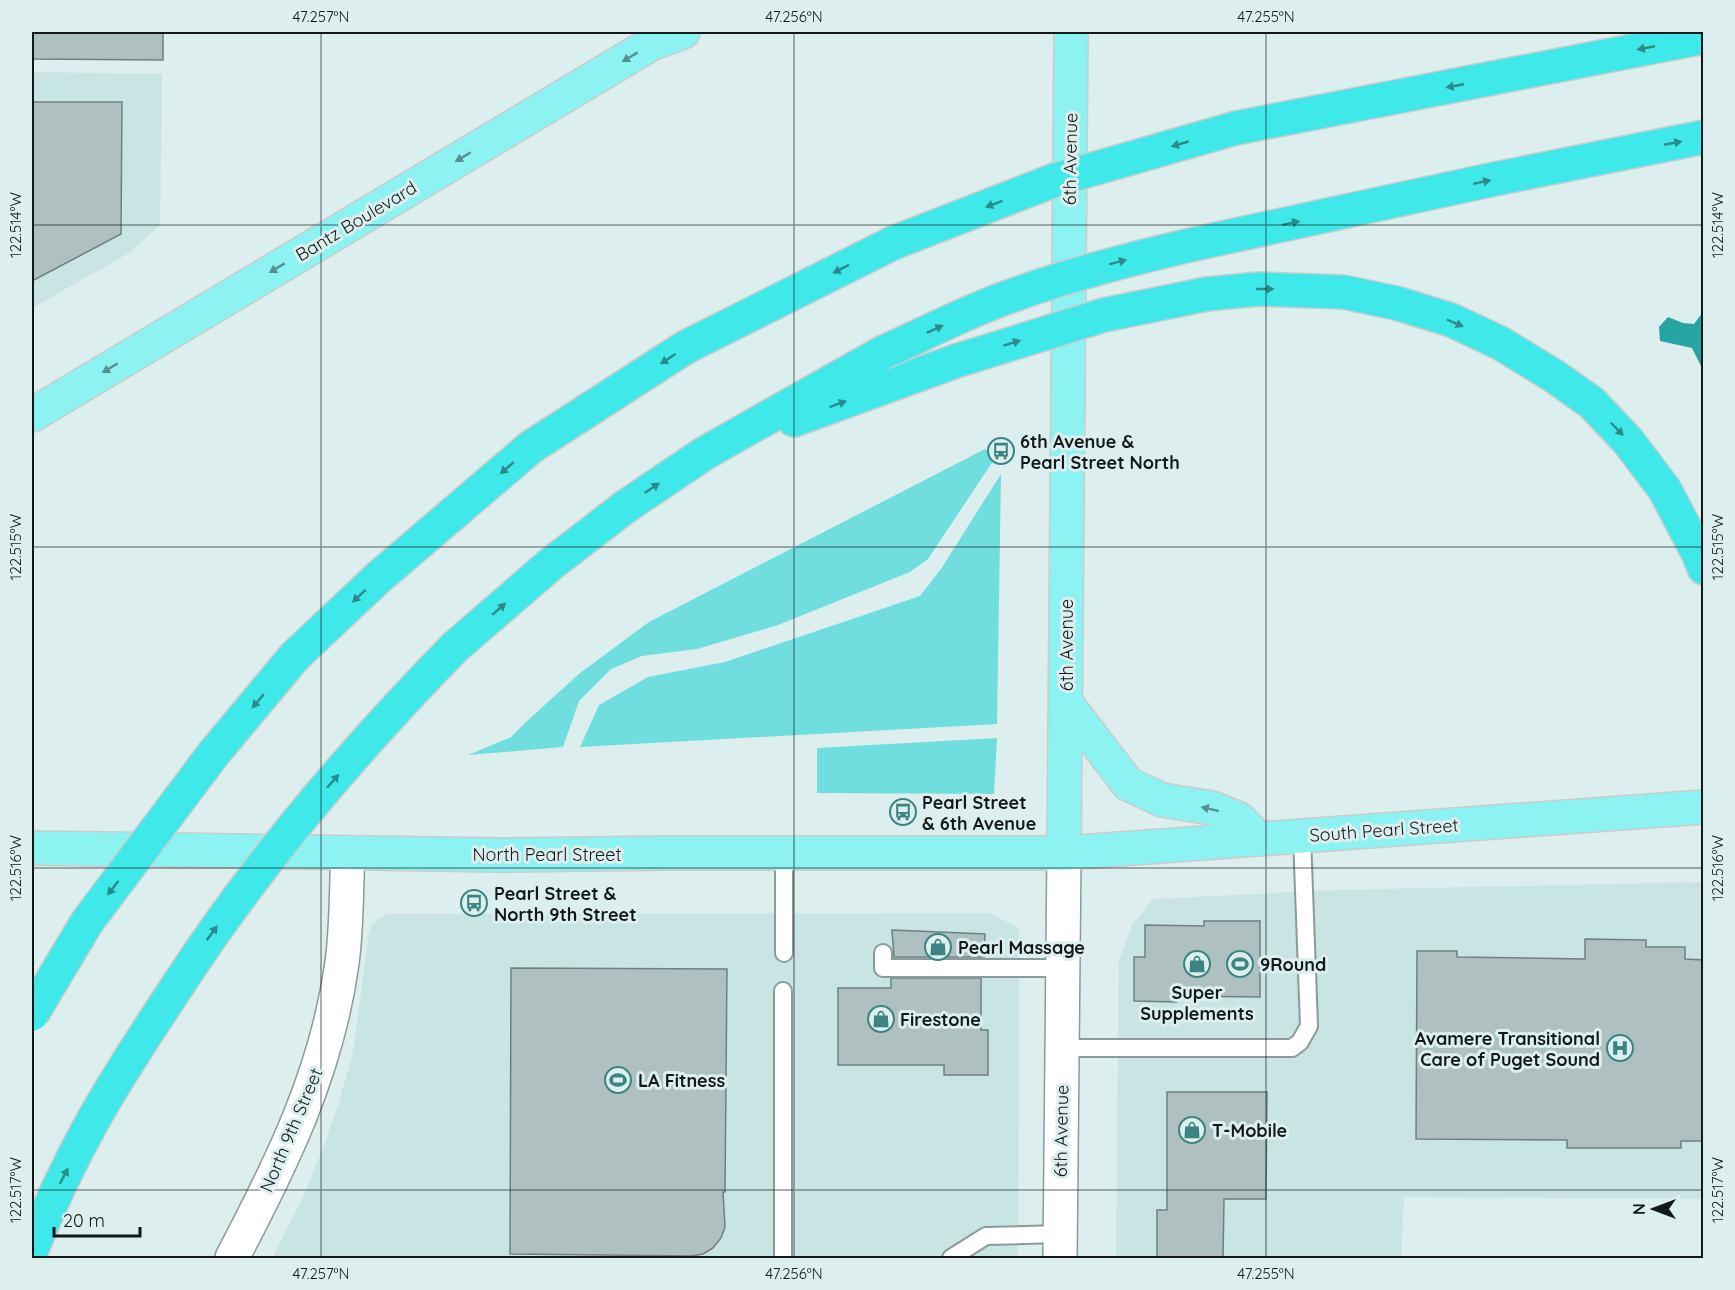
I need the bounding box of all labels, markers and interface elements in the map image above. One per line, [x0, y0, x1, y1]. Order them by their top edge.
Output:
text: 47.257°N [292, 7, 350, 26]
text: 47.256°N [765, 7, 823, 26]
text: 47.255°N [1237, 7, 1295, 26]
one-way arrow [1636, 44, 1655, 53]
one-way arrow [622, 51, 638, 62]
one-way arrow [1445, 82, 1464, 91]
street label: 6th Avenue [1058, 113, 1082, 205]
one-way arrow [1663, 138, 1682, 147]
one-way arrow [1171, 140, 1189, 149]
one-way arrow [455, 151, 471, 162]
street label: Bantz Boulevard [291, 176, 421, 266]
one-way arrow [1472, 176, 1491, 186]
text: 122.514°W [6, 192, 25, 258]
text: 122.514°W [1708, 192, 1727, 258]
one-way arrow [985, 200, 1003, 209]
one-way arrow [1282, 218, 1301, 227]
one-way arrow [1109, 257, 1127, 266]
one-way arrow [268, 263, 285, 273]
one-way arrow [832, 264, 849, 274]
one-way arrow [1255, 284, 1274, 294]
one-way arrow [1447, 318, 1465, 328]
one-way arrow [927, 324, 944, 333]
one-way arrow [1003, 338, 1021, 347]
one-way arrow [660, 353, 676, 364]
one-way arrow [102, 363, 118, 374]
one-way arrow [829, 398, 847, 408]
one-way arrow [1610, 422, 1624, 437]
place label: 6th Avenue & Pearl Street North [1020, 430, 1180, 474]
bus stop icon: 6th Avenue & Pearl Street North [986, 436, 1016, 466]
one-way arrow [500, 461, 515, 474]
one-way arrow [644, 483, 660, 494]
text: 122.515°W [6, 513, 25, 580]
text: 122.515°W [1708, 513, 1727, 580]
one-way arrow [352, 589, 367, 603]
street label: 6th Avenue [1055, 599, 1078, 691]
one-way arrow [491, 603, 506, 616]
one-way arrow [252, 693, 265, 708]
one-way arrow [326, 774, 339, 789]
place label: Pearl Street & 6th Avenue [922, 791, 1036, 835]
bus stop icon: Pearl Street & 6th Avenue [888, 797, 918, 827]
one-way arrow [1201, 803, 1219, 813]
street label: South Pearl Street [1309, 813, 1459, 847]
text: 122.516°W [6, 834, 25, 901]
text: 122.516°W [1708, 834, 1727, 901]
street label: North Pearl Street [472, 843, 622, 866]
one-way arrow [106, 880, 119, 896]
place label: Pearl Street & North 9th Street [494, 882, 637, 926]
bus stop icon: Pearl Street & North 9th Street [459, 888, 489, 918]
one-way arrow [206, 926, 218, 942]
shop icon: Pearl Massage [923, 932, 953, 962]
place label: Pearl Massage [958, 936, 1085, 959]
shop icon: Super Supplements [1182, 949, 1212, 979]
sports icon: 9Round [1225, 949, 1255, 979]
place label: 9Round [1260, 953, 1326, 976]
place label: Super Supplements [1140, 981, 1254, 1025]
shop icon: Firestone [866, 1004, 896, 1034]
place label: Firestone [900, 1008, 981, 1031]
place label: Avamere Transitional Care of Puget Sound [1415, 1027, 1600, 1071]
hospital icon: Avamere Transitional Care of Puget Sound [1605, 1033, 1635, 1063]
street label: North 9th Street [255, 1064, 327, 1196]
sports icon: LA Fitness [603, 1065, 633, 1095]
place label: LA Fitness [638, 1069, 725, 1092]
street label: 6th Avenue [1049, 1085, 1073, 1177]
shop icon: T-Mobile [1177, 1115, 1207, 1145]
place label: T-Mobile [1212, 1119, 1287, 1142]
text: 122.517°W [6, 1157, 25, 1223]
text: 122.517°W [1708, 1157, 1727, 1223]
one-way arrow [59, 1168, 69, 1185]
north arrow [1624, 1179, 1684, 1239]
scale bar [54, 1200, 140, 1238]
text: N [1629, 1203, 1649, 1215]
text: 20 m [63, 1209, 105, 1232]
text: 47.257°N [292, 1264, 350, 1283]
text: 47.256°N [765, 1264, 823, 1283]
text: 47.255°N [1237, 1264, 1295, 1283]

